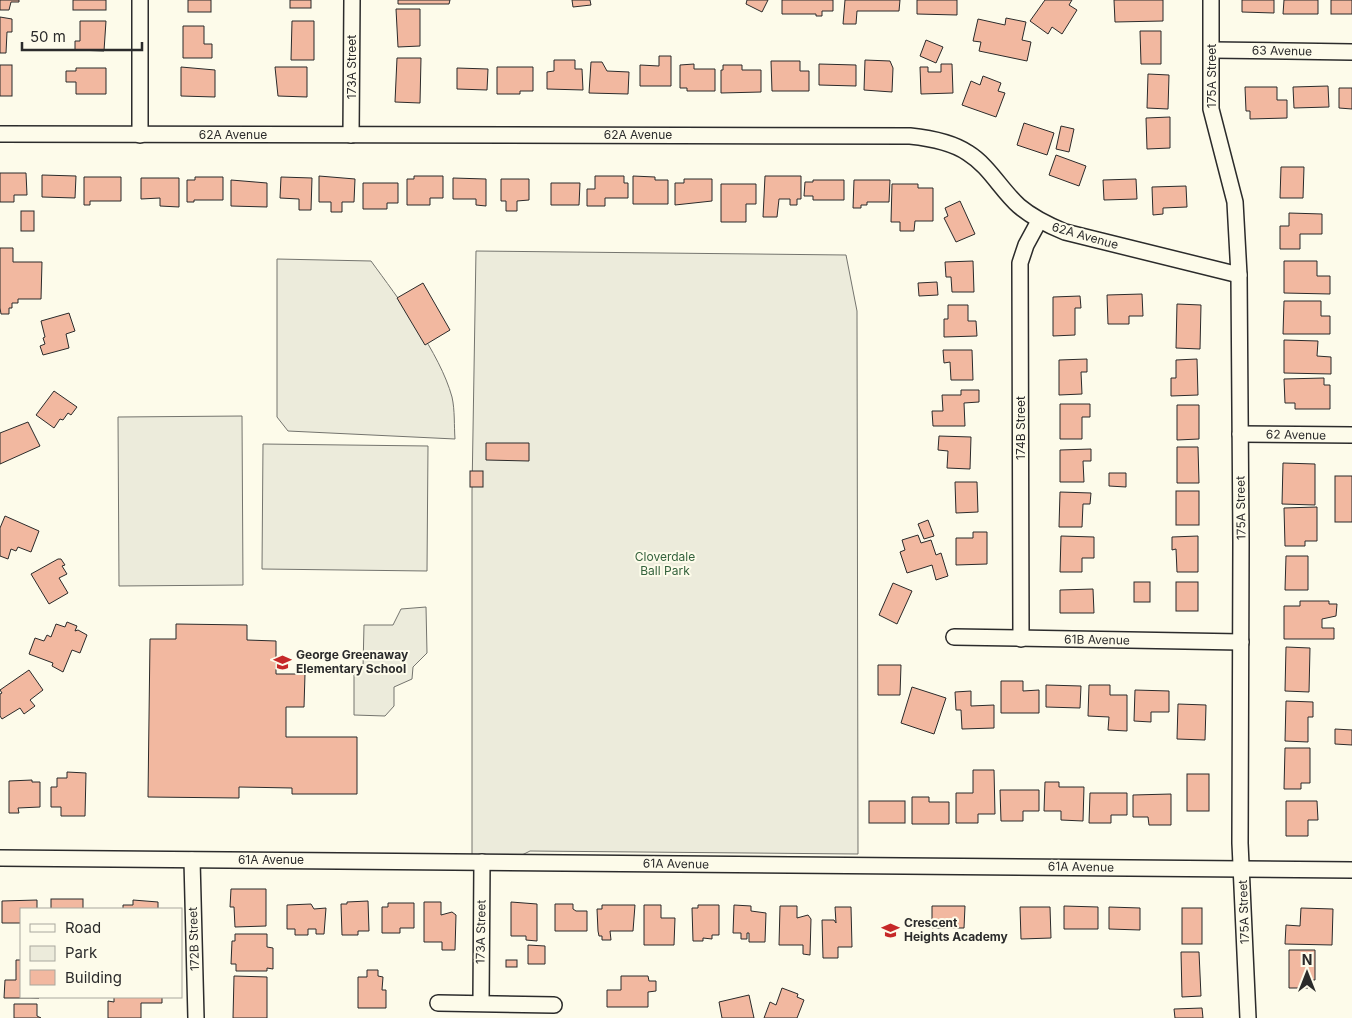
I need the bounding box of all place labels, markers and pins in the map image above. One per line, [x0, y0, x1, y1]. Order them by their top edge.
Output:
place label: George Greenaway Elementary School [296, 647, 409, 676]
school or university icon: George Greenaway Elementary School [272, 652, 292, 672]
place label: Crescent Heights Academy [904, 915, 1009, 944]
school or university icon: Crescent Heights Academy [880, 920, 900, 940]

